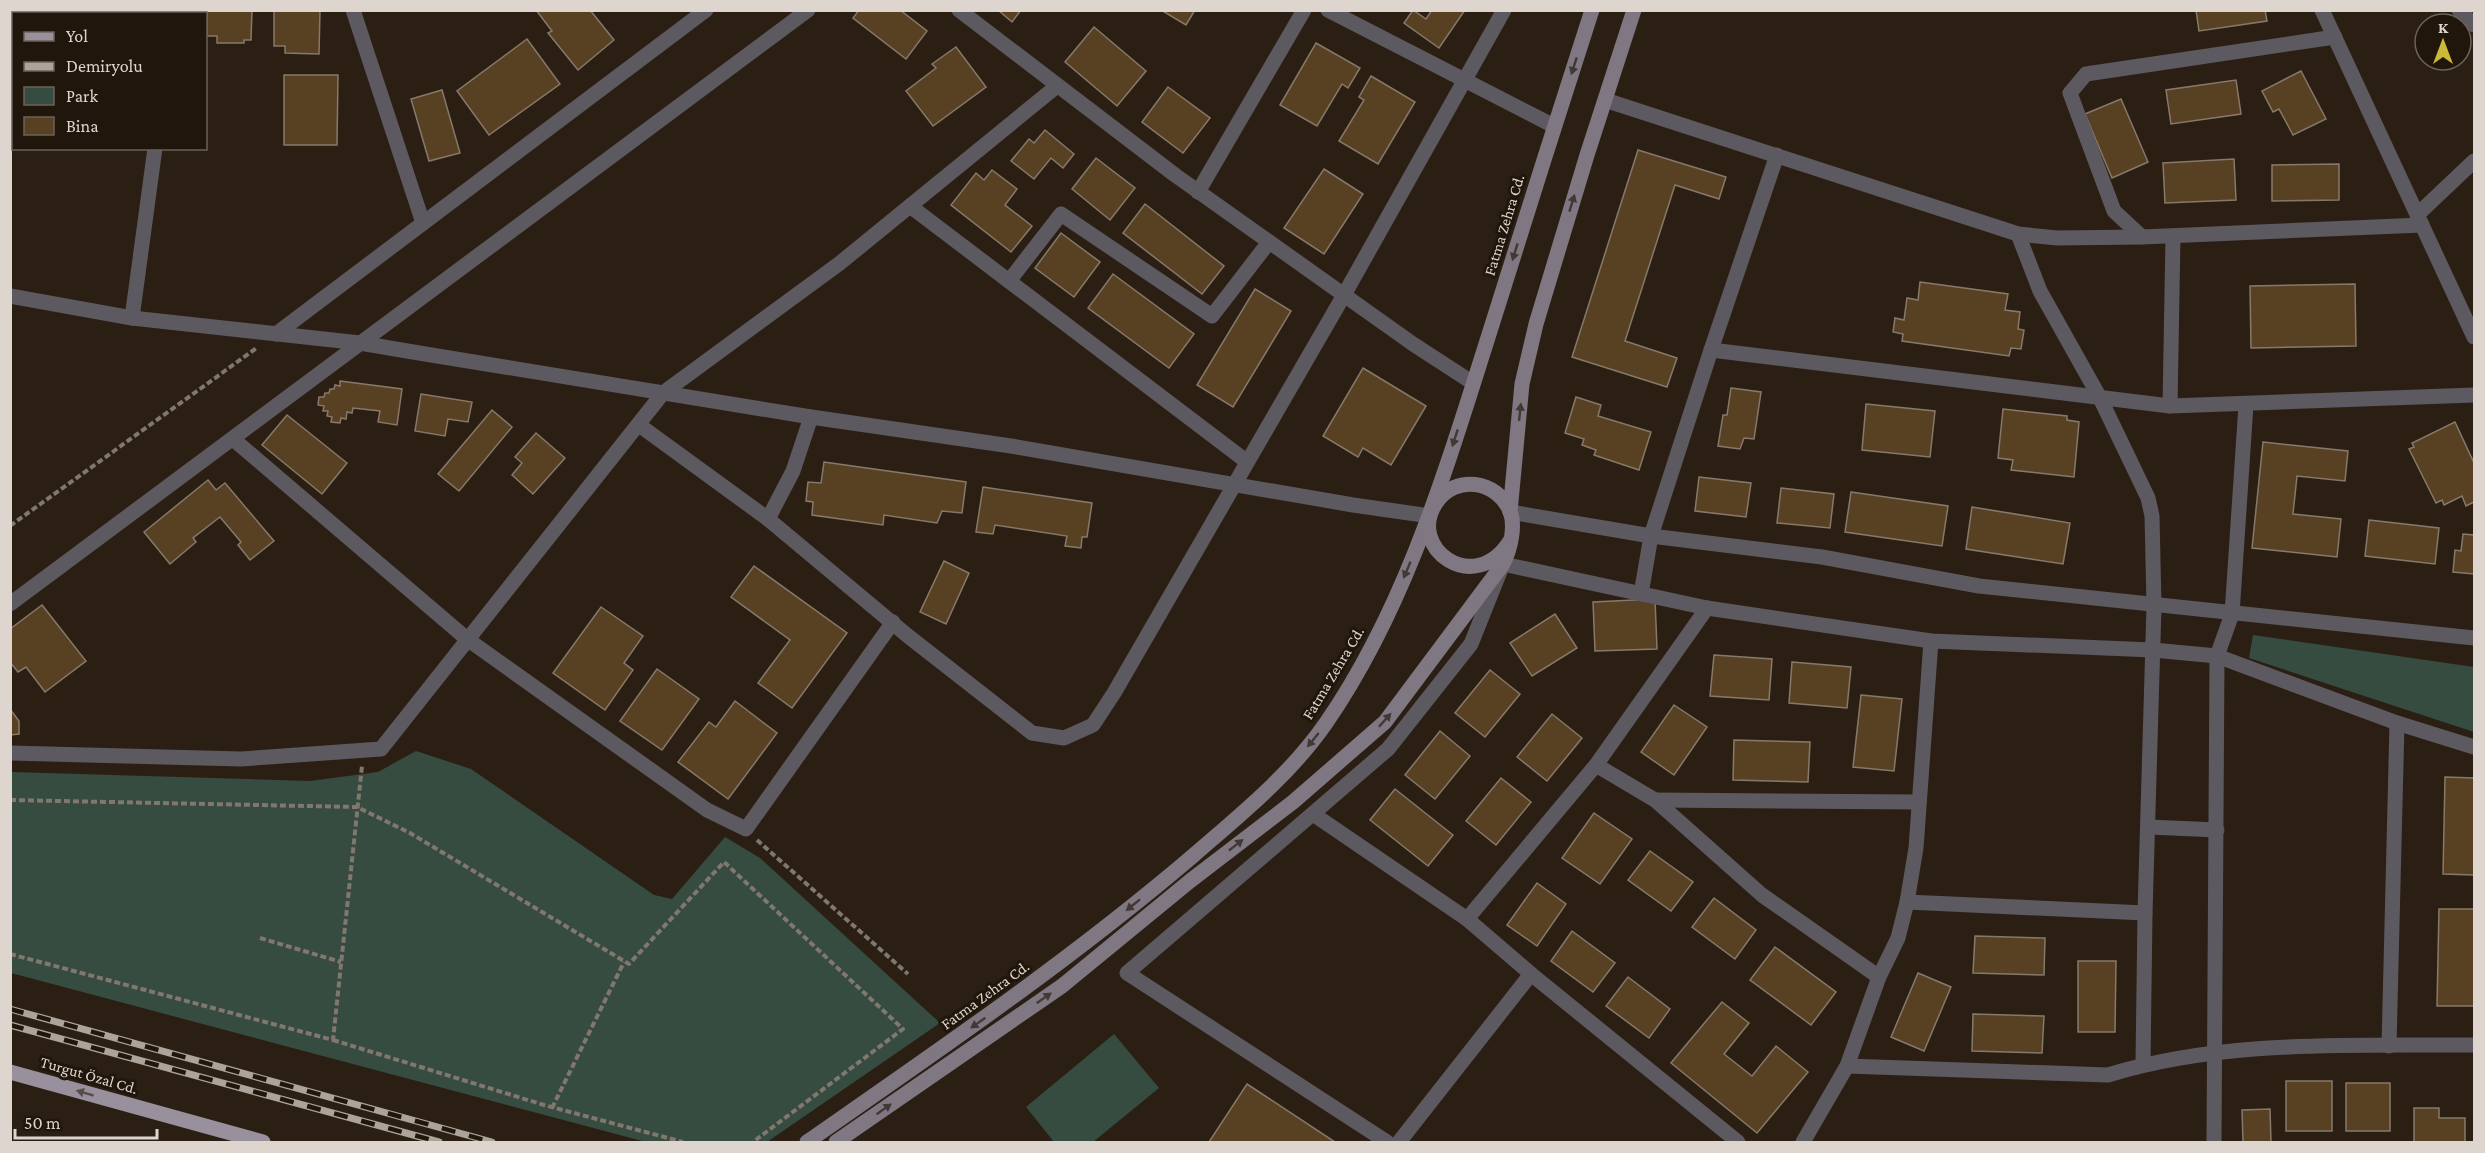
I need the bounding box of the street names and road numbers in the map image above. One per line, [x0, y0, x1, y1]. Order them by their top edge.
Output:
street label: Fatma Zehra Cd. [1481, 172, 1527, 278]
street label: Fatma Zehra Cd. [1299, 624, 1367, 722]
street label: Fatma Zehra Cd. [938, 957, 1032, 1033]
street label: Turgut Özal Cd. [38, 1053, 140, 1098]

